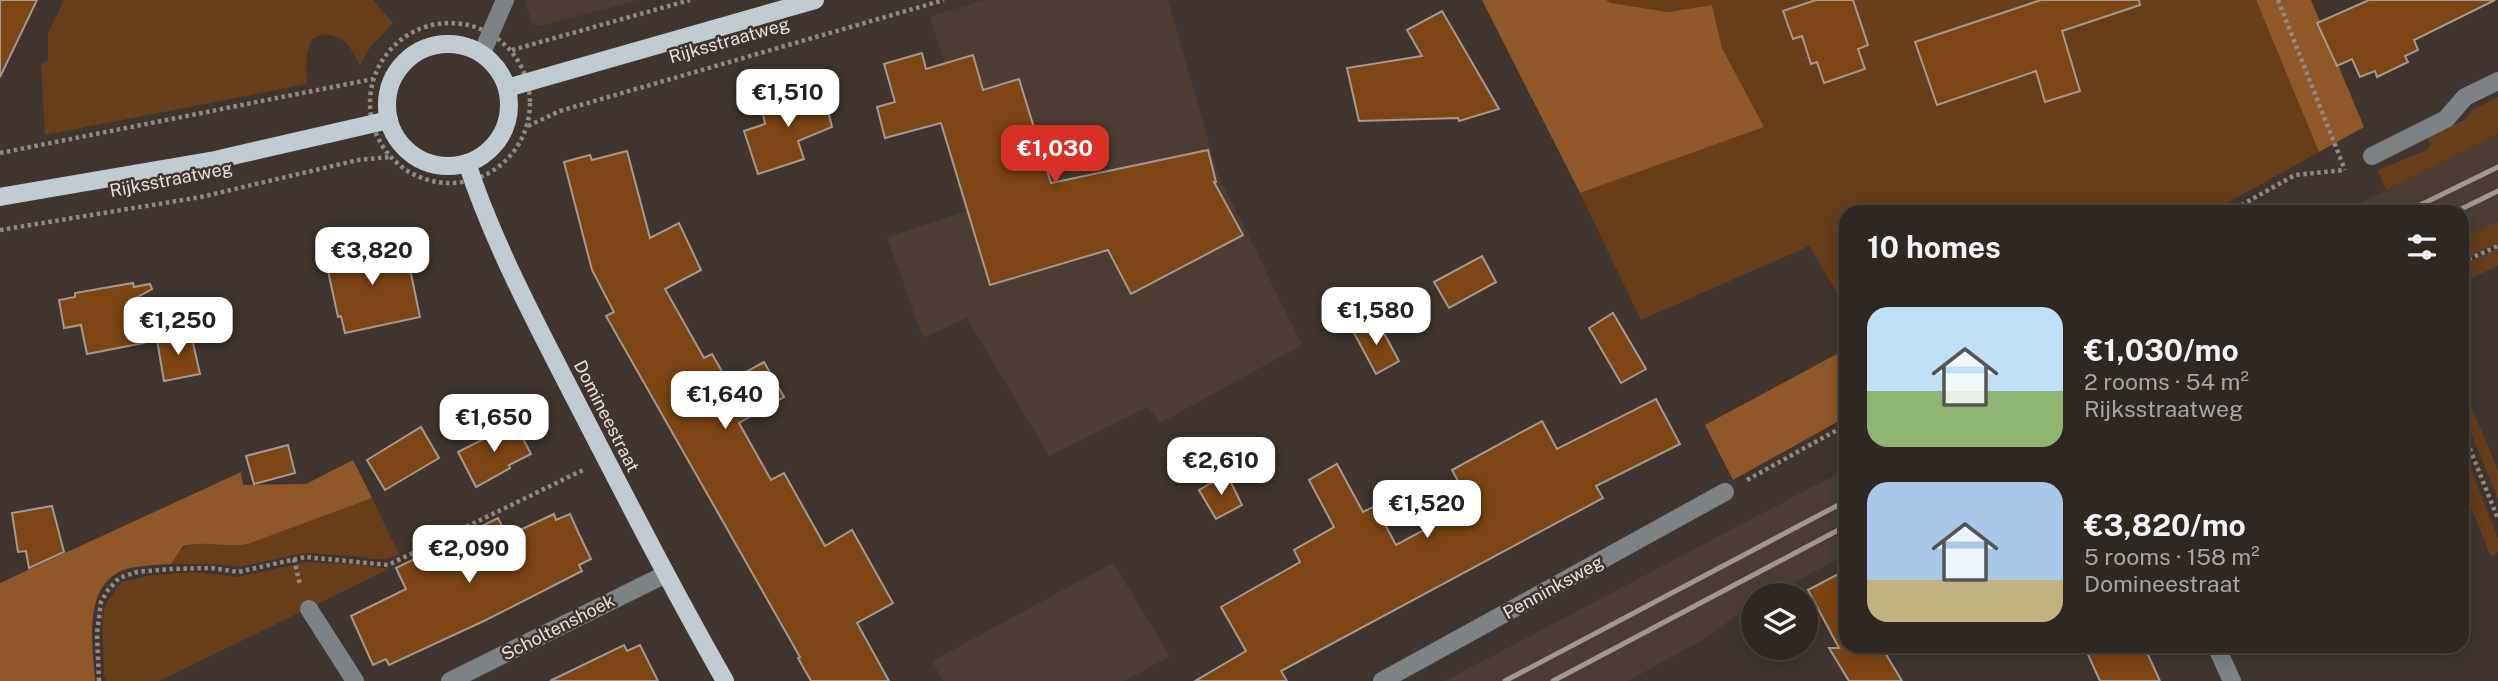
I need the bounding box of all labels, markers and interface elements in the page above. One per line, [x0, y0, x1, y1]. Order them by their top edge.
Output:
street label: Rijksstraatweg [666, 13, 792, 67]
pin: €1,510 [731, 69, 845, 129]
text: €1,510 [752, 78, 824, 105]
pin: €1,030 [998, 125, 1112, 185]
text: €1,030 [1017, 134, 1093, 161]
street label: Rijksstraatweg [108, 157, 234, 201]
pin: €3,820 [315, 228, 429, 287]
icon: filters [2403, 228, 2441, 266]
text: 10 homes [1867, 229, 2001, 265]
text: €3,820 [331, 236, 413, 263]
pin: €1,580 [1319, 288, 1433, 347]
text: €1,580 [1338, 296, 1414, 323]
pin: €1,250 [121, 298, 235, 357]
text: €1,250 [140, 306, 216, 333]
text: €1,030/mo [2084, 332, 2239, 368]
icon: home [1923, 335, 2007, 419]
street label: Domineestraat [570, 357, 644, 475]
text: 2 rooms · 54 m² [2084, 368, 2249, 395]
pin: €1,640 [668, 372, 782, 431]
text: €1,640 [687, 380, 763, 407]
pin: €1,650 [437, 394, 551, 454]
text: Rijksstraatweg [2084, 395, 2243, 422]
text: €1,650 [456, 403, 532, 430]
pin: €2,610 [1164, 438, 1278, 497]
text: €2,610 [1183, 446, 1259, 473]
pin: €1,520 [1370, 480, 1484, 540]
text: €1,520 [1389, 489, 1465, 516]
text: €3,820/mo [2084, 507, 2246, 543]
icon: home [1923, 510, 2007, 594]
pin: €2,090 [412, 526, 526, 585]
text: €2,090 [429, 534, 509, 561]
text: 5 rooms · 158 m² [2084, 543, 2260, 570]
street label: Penninksweg [1499, 551, 1607, 623]
text: Domineestraat [2084, 570, 2241, 597]
map controls [1741, 583, 1818, 660]
button: layers [1741, 583, 1818, 660]
street label: Scholtenshoek [498, 589, 618, 665]

